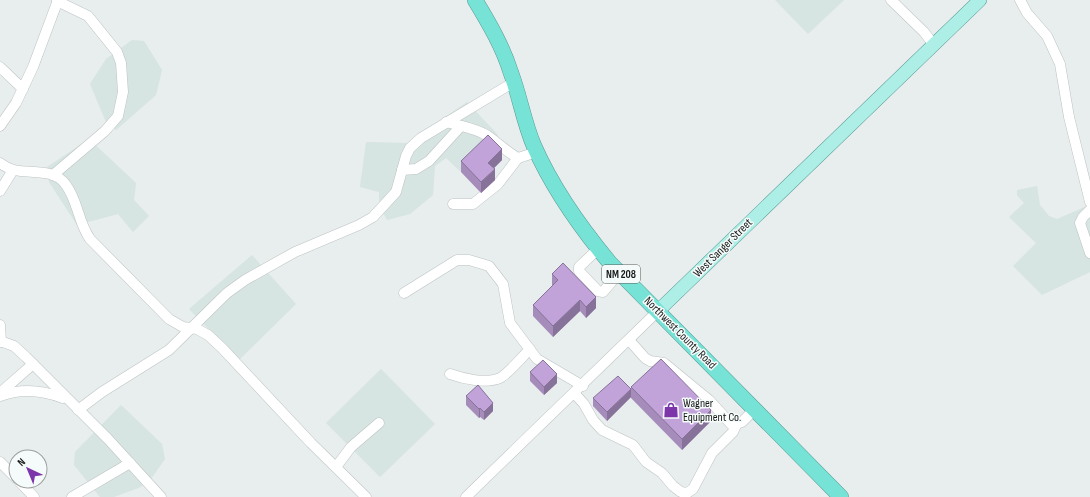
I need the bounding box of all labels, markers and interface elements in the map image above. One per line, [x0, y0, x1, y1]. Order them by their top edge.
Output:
street label: West Sanger Street [690, 215, 756, 281]
road number: NM 208 [602, 265, 640, 283]
street label: Northwest County Road [641, 294, 719, 372]
place label: Wagner Equipment Co. [683, 396, 741, 425]
shop icon: Wagner Equipment Co. [662, 401, 680, 419]
north arrow [8, 449, 48, 489]
text: N [15, 455, 28, 469]

